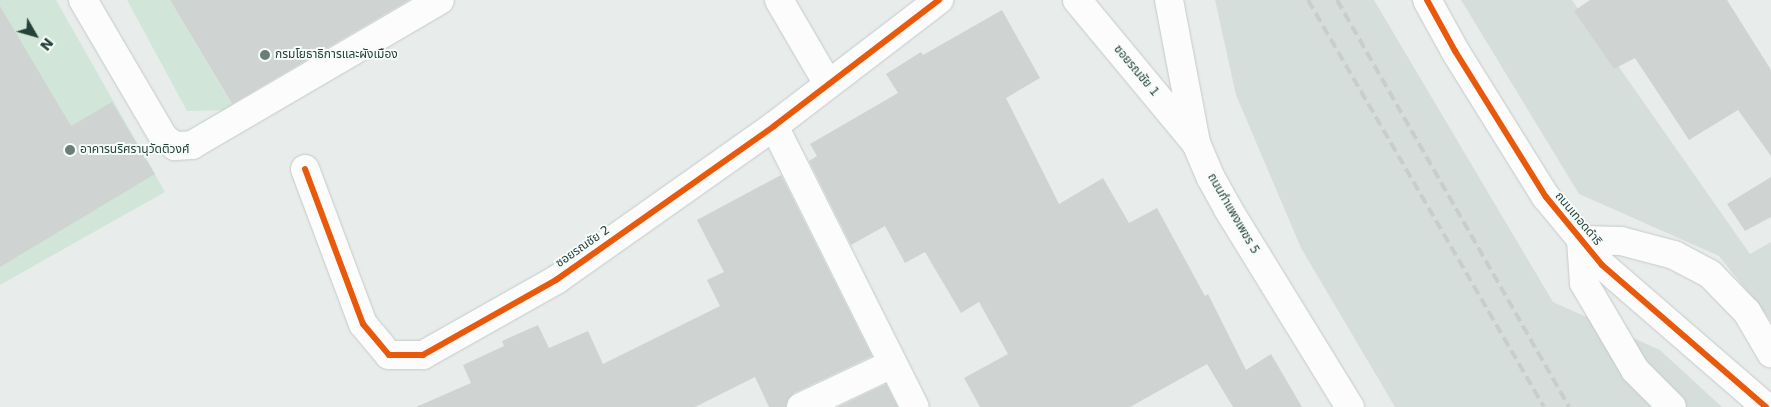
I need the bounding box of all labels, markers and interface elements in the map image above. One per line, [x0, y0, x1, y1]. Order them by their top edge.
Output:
north arrow [10, 10, 60, 60]
text: N [37, 35, 57, 54]
street label: ซอยรณชัย 1 [1110, 42, 1162, 100]
place label: กรมโยธาธิการและผังเมือง [275, 48, 398, 62]
marker: กรมโยธาธิการและผังเมือง [259, 49, 271, 61]
place label: อาคารนริศรานุวัดติวงศ์ [80, 143, 189, 157]
marker: อาคารนริศรานุวัดติวงศ์ [64, 144, 76, 156]
street label: ถนนกำแพงเพชร 5 [1204, 171, 1262, 257]
street label: ถนนเทอดดำริ [1552, 189, 1604, 249]
street label: ซอยรณชัย 2 [553, 223, 613, 271]

